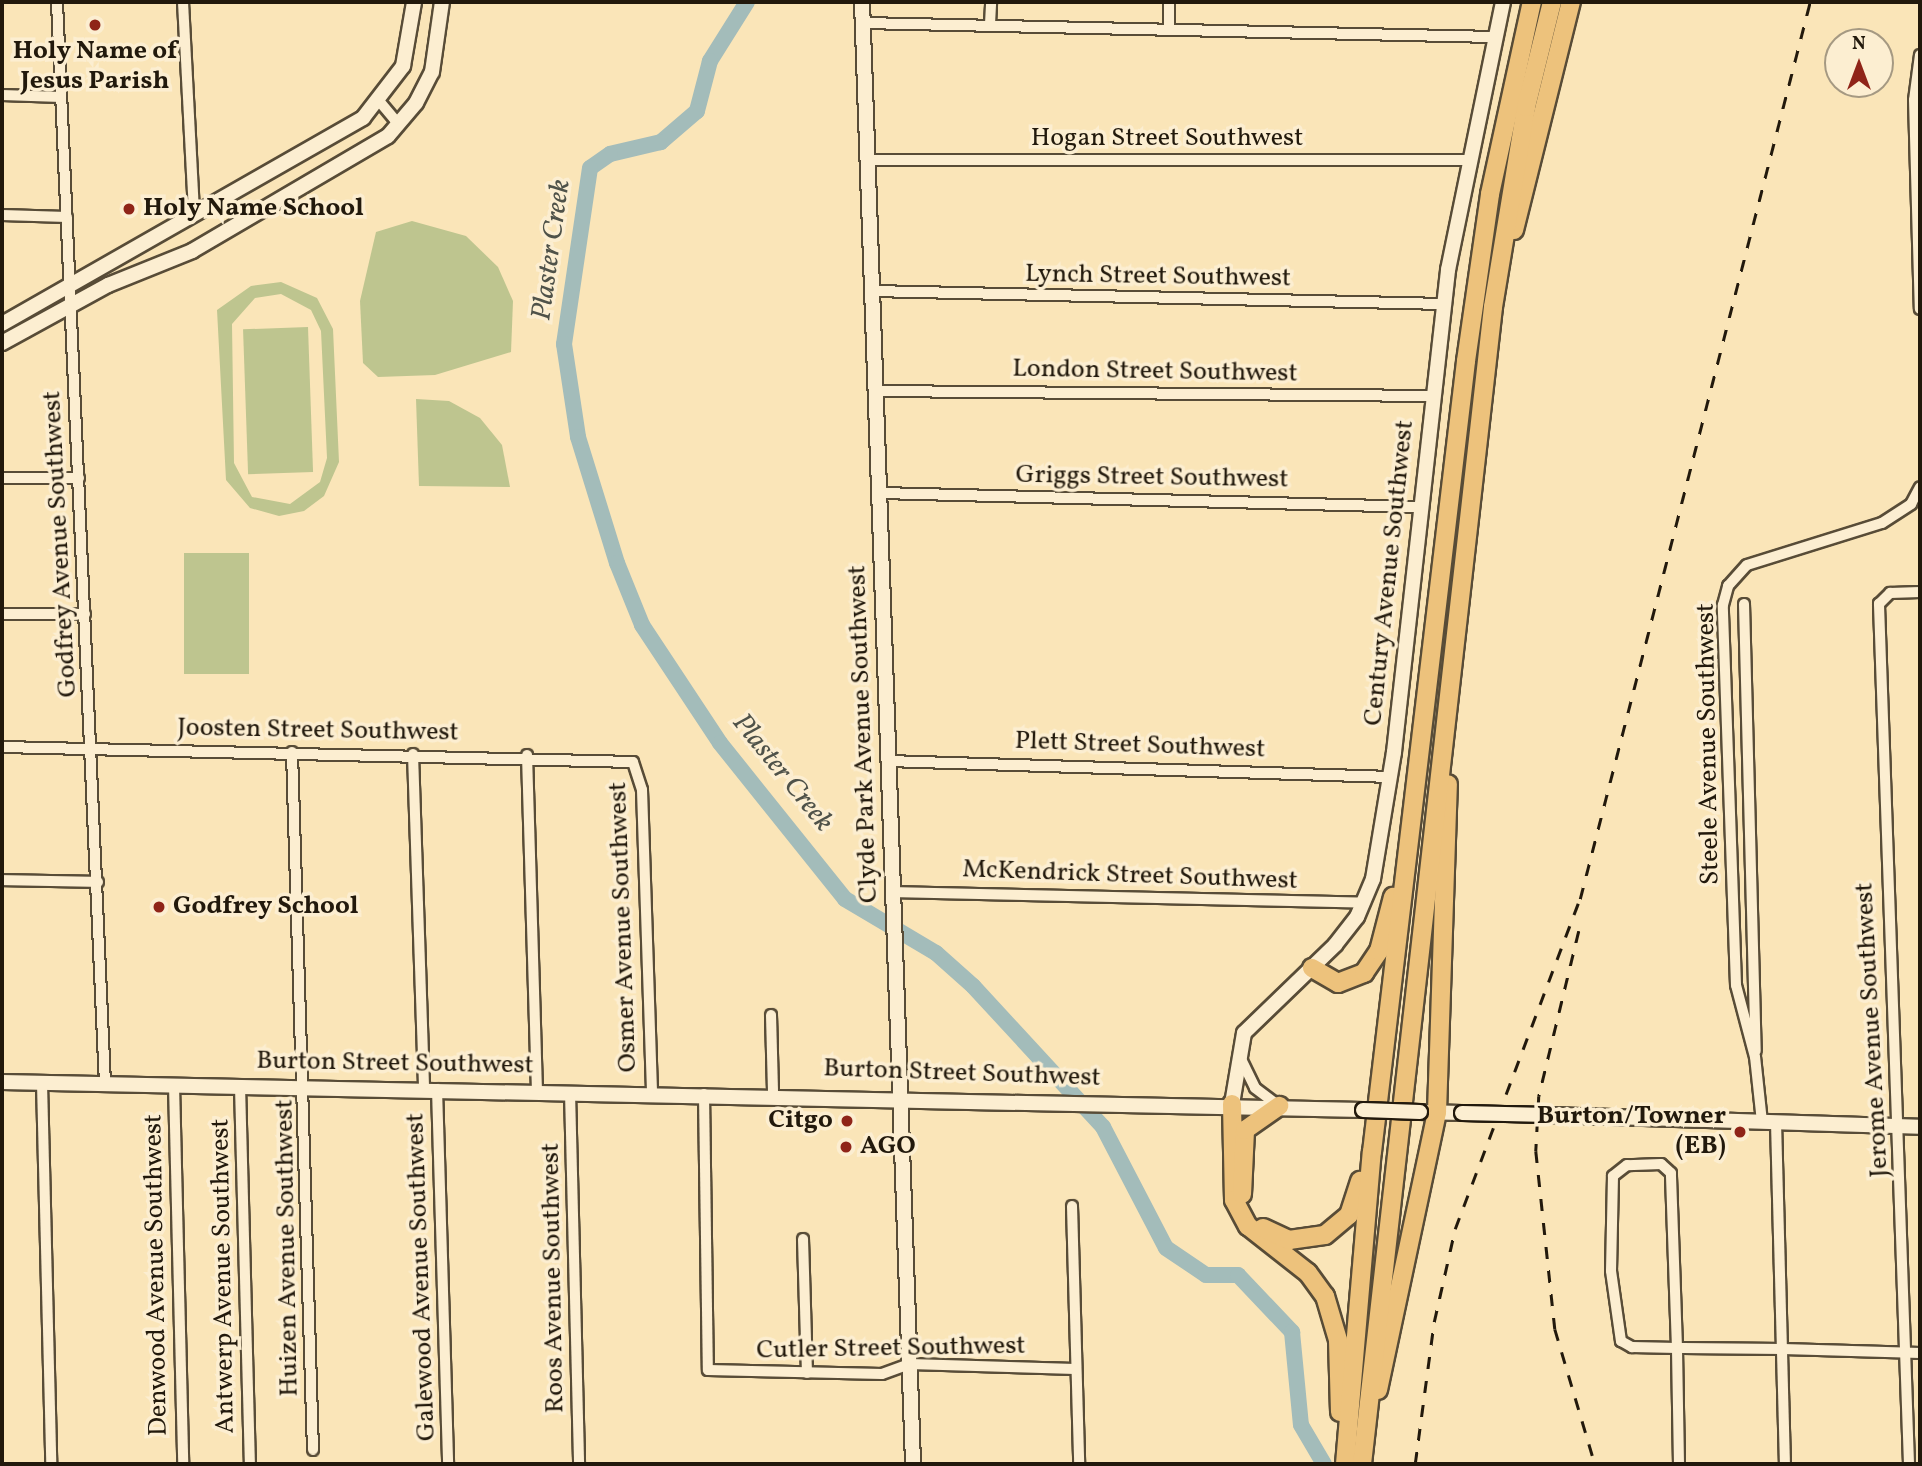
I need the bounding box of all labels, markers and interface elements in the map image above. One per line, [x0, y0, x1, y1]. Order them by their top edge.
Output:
marker: Holy Name of Jesus Parish [87, 17, 103, 33]
north arrow [1824, 28, 1894, 98]
text: N [1852, 31, 1866, 57]
place label: Holy Name of Jesus Parish [12, 36, 178, 98]
street label: Hogan Street Southwest [1031, 123, 1303, 155]
water label: Plaster Creek [525, 177, 579, 323]
place label: Holy Name School [143, 193, 364, 225]
marker: Holy Name School [121, 201, 137, 217]
street label: Lynch Street Southwest [1025, 259, 1291, 295]
street label: London Street Southwest [1012, 354, 1298, 390]
street label: Godfrey Avenue Southwest [37, 390, 85, 698]
street label: Century Avenue Southwest [1358, 418, 1422, 728]
street label: Griggs Street Southwest [1015, 460, 1289, 496]
street label: Clyde Park Avenue Southwest [843, 564, 885, 904]
street label: Steele Avenue Southwest [1691, 603, 1727, 885]
water label: Plaster Creek [724, 707, 840, 839]
street label: Joosten Street Southwest [177, 713, 459, 749]
street label: Plett Street Southwest [1014, 726, 1266, 766]
street label: Osmer Avenue Southwest [603, 781, 645, 1073]
street label: McKendrick Street Southwest [962, 855, 1298, 897]
street label: Jerome Avenue Southwest [1850, 882, 1896, 1178]
place label: Godfrey School [173, 891, 359, 923]
marker: Godfrey School [151, 899, 167, 915]
street label: Burton Street Southwest [256, 1046, 534, 1082]
street label: Burton Street Southwest [823, 1054, 1101, 1094]
street label: Huizen Avenue Southwest [270, 1099, 306, 1397]
place label: Burton/Towner (EB) [1537, 1101, 1726, 1162]
place label: Citgo [768, 1105, 833, 1137]
street label: Galewood Avenue Southwest [401, 1112, 443, 1442]
marker: Citgo [839, 1113, 855, 1129]
street label: Denwood Avenue Southwest [139, 1114, 175, 1436]
street label: Antwerp Avenue Southwest [206, 1118, 242, 1434]
marker: Burton/Towner (EB) [1732, 1124, 1748, 1140]
place label: AGO [860, 1131, 916, 1163]
marker: AGO [838, 1139, 854, 1155]
street label: Roos Avenue Southwest [536, 1143, 572, 1413]
street label: Cutler Street Southwest [756, 1331, 1026, 1367]

